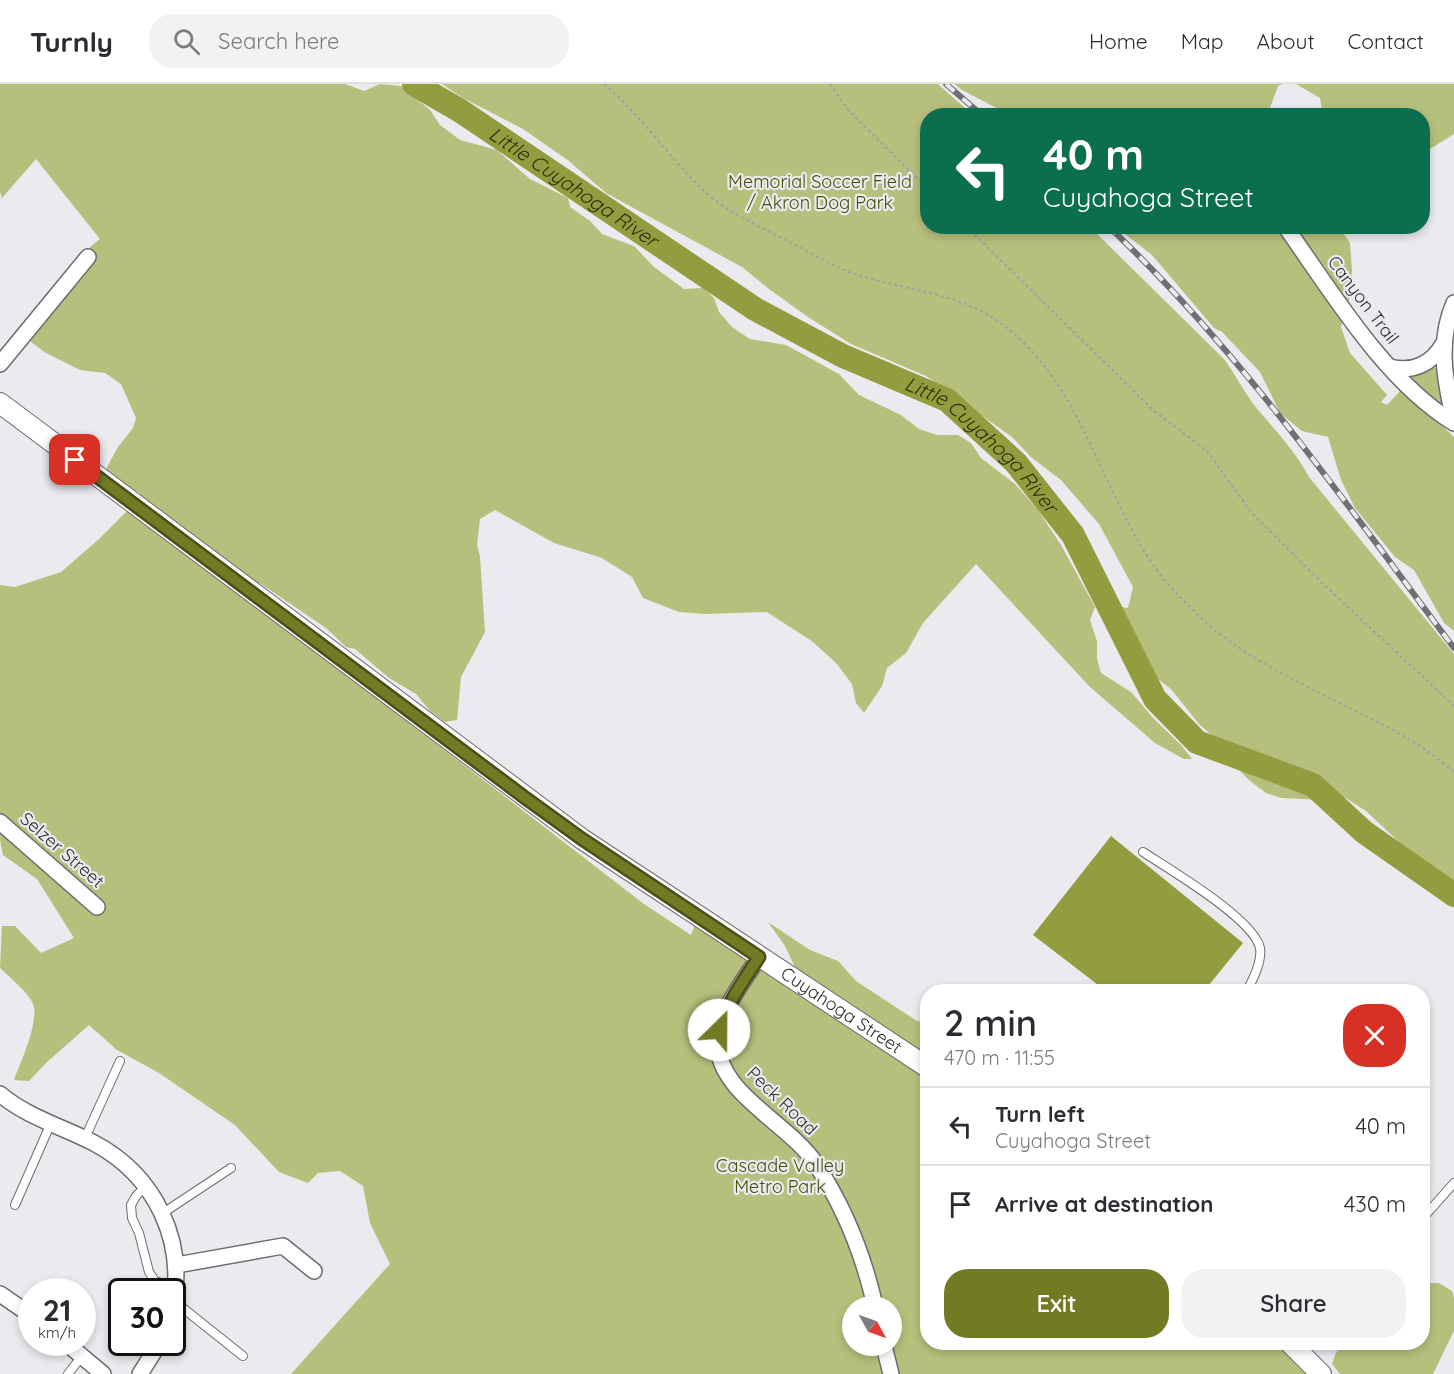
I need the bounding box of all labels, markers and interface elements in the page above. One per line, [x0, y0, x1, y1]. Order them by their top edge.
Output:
search box [149, 14, 569, 68]
text: Turnly [30, 24, 113, 59]
icon: search [170, 25, 203, 58]
text: Search here [218, 27, 339, 55]
text: Home [1089, 28, 1148, 54]
text: Map [1181, 28, 1224, 54]
text: About [1257, 28, 1315, 54]
text: Contact [1348, 28, 1424, 54]
water label: Little Cuyahoga River [485, 121, 665, 254]
text: 40 m [1043, 128, 1144, 181]
icon: left [944, 132, 1022, 210]
park label: Memorial Soccer Field / Akron Dog Park [728, 170, 912, 214]
text: Cuyahoga Street [1043, 180, 1254, 214]
street label: Canyon Trail [1323, 251, 1404, 348]
water label: Little Cuyahoga River [901, 371, 1065, 520]
pin [49, 434, 100, 485]
icon: arrive [58, 443, 91, 476]
street label: Selzer Street [16, 807, 109, 892]
street label: Cuyahoga Street [777, 962, 907, 1058]
position arrow [687, 998, 751, 1062]
text: 2 min [944, 1000, 1037, 1045]
button: close [1343, 1004, 1406, 1067]
text: 470 m · 11:55 [944, 1045, 1055, 1070]
street label: Peck Road [742, 1061, 822, 1140]
text: Turn left [995, 1100, 1085, 1128]
icon: left [944, 1110, 977, 1143]
text: 40 m [1355, 1112, 1406, 1140]
text: Cuyahoga Street [995, 1128, 1151, 1153]
park label: Cascade Valley Metro Park [716, 1154, 844, 1198]
icon: arrive [944, 1188, 977, 1221]
text: Arrive at destination [995, 1190, 1213, 1218]
text: 430 m [1344, 1190, 1406, 1218]
button: Exit [944, 1269, 1169, 1338]
button: Share [1181, 1269, 1406, 1338]
speed limit sign: 30 [108, 1278, 186, 1356]
text: 21 [43, 1291, 71, 1329]
north arrow [842, 1296, 902, 1356]
map controls [842, 1296, 902, 1356]
text: km/h [38, 1323, 76, 1342]

